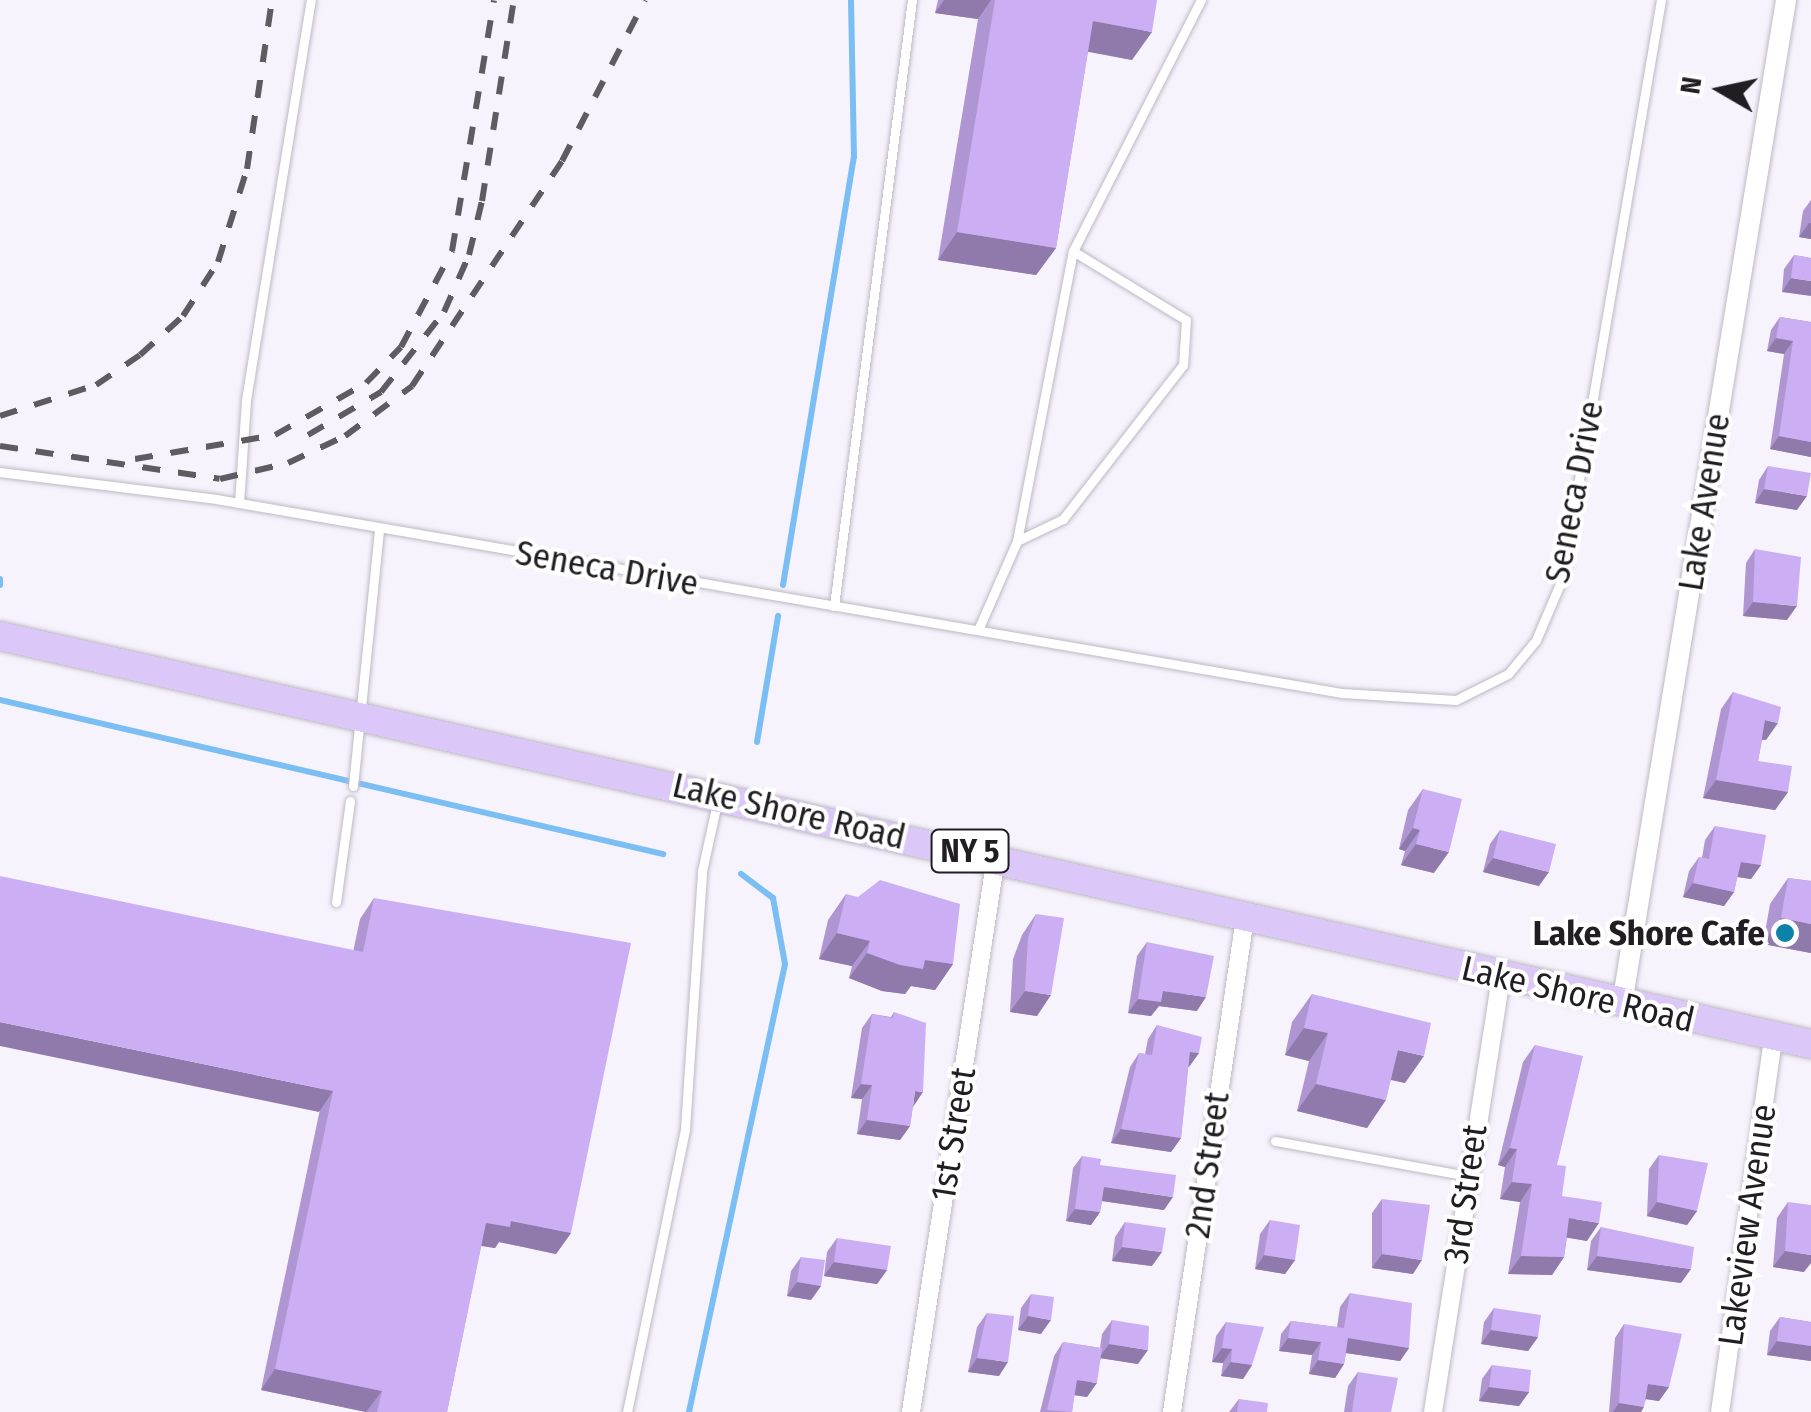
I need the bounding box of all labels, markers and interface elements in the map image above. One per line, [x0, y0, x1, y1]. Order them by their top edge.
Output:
north arrow [1671, 40, 1771, 140]
text: N [1673, 74, 1708, 96]
street label: Seneca Drive [1536, 397, 1612, 587]
street label: Lake Avenue [1669, 410, 1739, 594]
street label: Seneca Drive [513, 531, 701, 605]
street label: Lake Shore Road [669, 764, 909, 858]
road number: NY 5 [930, 824, 1010, 878]
place label: Lake Shore Cafe [1533, 912, 1765, 954]
marker: Lake Shore Cafe [1774, 922, 1796, 944]
street label: Lake Shore Road [1458, 947, 1698, 1041]
street label: 1st Street [922, 1064, 984, 1204]
street label: 2nd Street [1176, 1089, 1238, 1241]
street label: Lakeview Avenue [1709, 1101, 1785, 1349]
street label: 3rd Street [1434, 1122, 1496, 1266]

